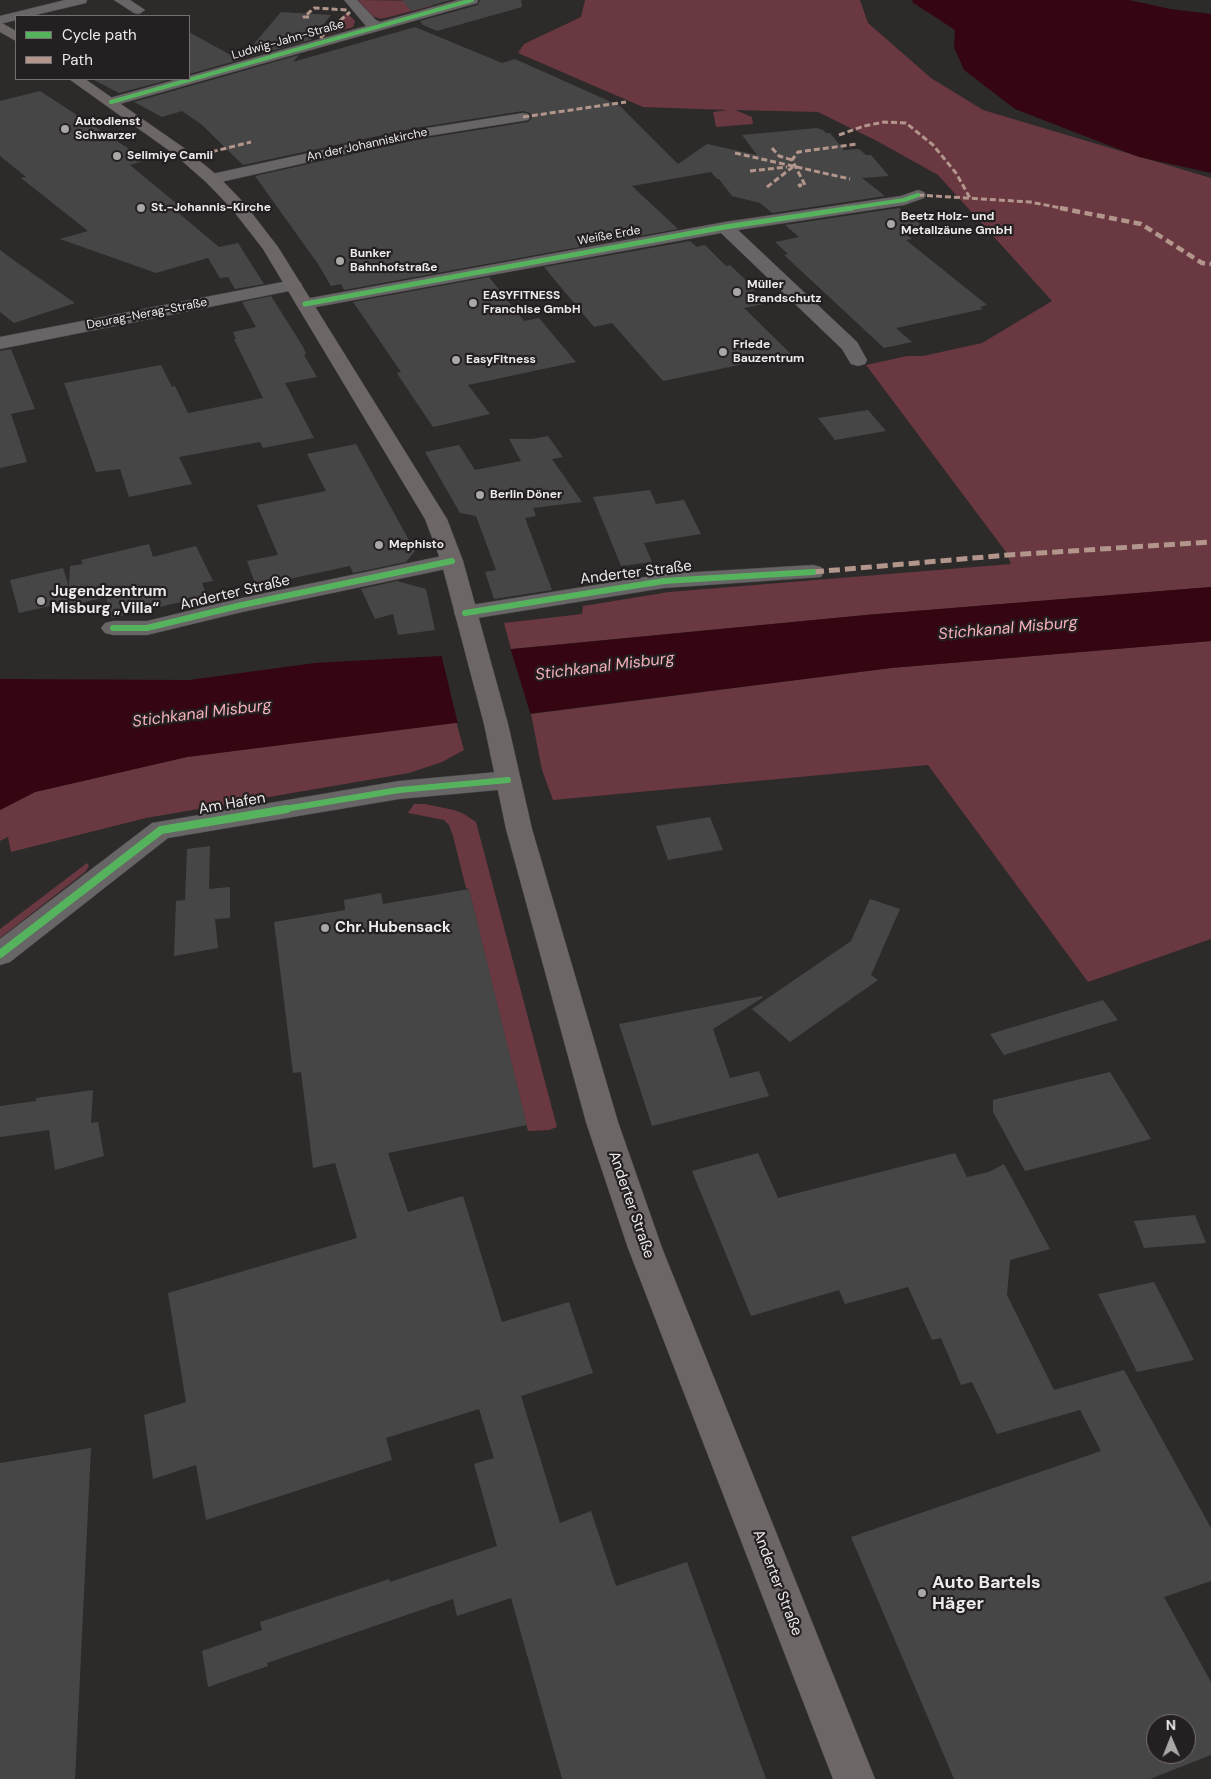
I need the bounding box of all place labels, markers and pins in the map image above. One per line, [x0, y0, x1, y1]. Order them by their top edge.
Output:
place label: Autodienst Schwarzer [75, 115, 140, 143]
marker: Autodienst Schwarzer [59, 123, 71, 135]
place label: Selimiye Camii [127, 149, 213, 163]
marker: Selimiye Camii [111, 150, 123, 162]
place label: St.-Johannis-Kirche [151, 201, 271, 215]
marker: St.-Johannis-Kirche [135, 202, 147, 214]
place label: Beetz Holz- und Metallzäune GmbH [901, 210, 1012, 238]
marker: Beetz Holz- und Metallzäune GmbH [885, 218, 897, 230]
place label: Bunker Bahnhofstraße [350, 247, 438, 275]
marker: Bunker Bahnhofstraße [334, 255, 346, 267]
place label: Müller Brandschutz [747, 278, 821, 306]
marker: Müller Brandschutz [731, 286, 743, 298]
place label: EASYFITNESS Franchise GmbH [483, 289, 580, 317]
marker: EASYFITNESS Franchise GmbH [467, 297, 479, 309]
place label: Friede Bauzentrum [733, 338, 804, 366]
marker: Friede Bauzentrum [717, 346, 729, 358]
place label: EasyFitness [466, 353, 536, 367]
marker: EasyFitness [450, 354, 462, 366]
place label: Berlin Döner [490, 488, 562, 502]
marker: Berlin Döner [474, 489, 486, 501]
place label: Mephisto [389, 538, 444, 552]
marker: Mephisto [373, 539, 385, 551]
place label: Jugendzentrum Misburg „Villa“ [51, 583, 167, 618]
marker: Jugendzentrum Misburg „Villa“ [35, 595, 47, 607]
place label: Chr. Hubensack [335, 919, 451, 937]
marker: Chr. Hubensack [319, 922, 331, 934]
place label: Auto Bartels Häger [932, 1572, 1041, 1615]
marker: Auto Bartels Häger [916, 1587, 928, 1599]

